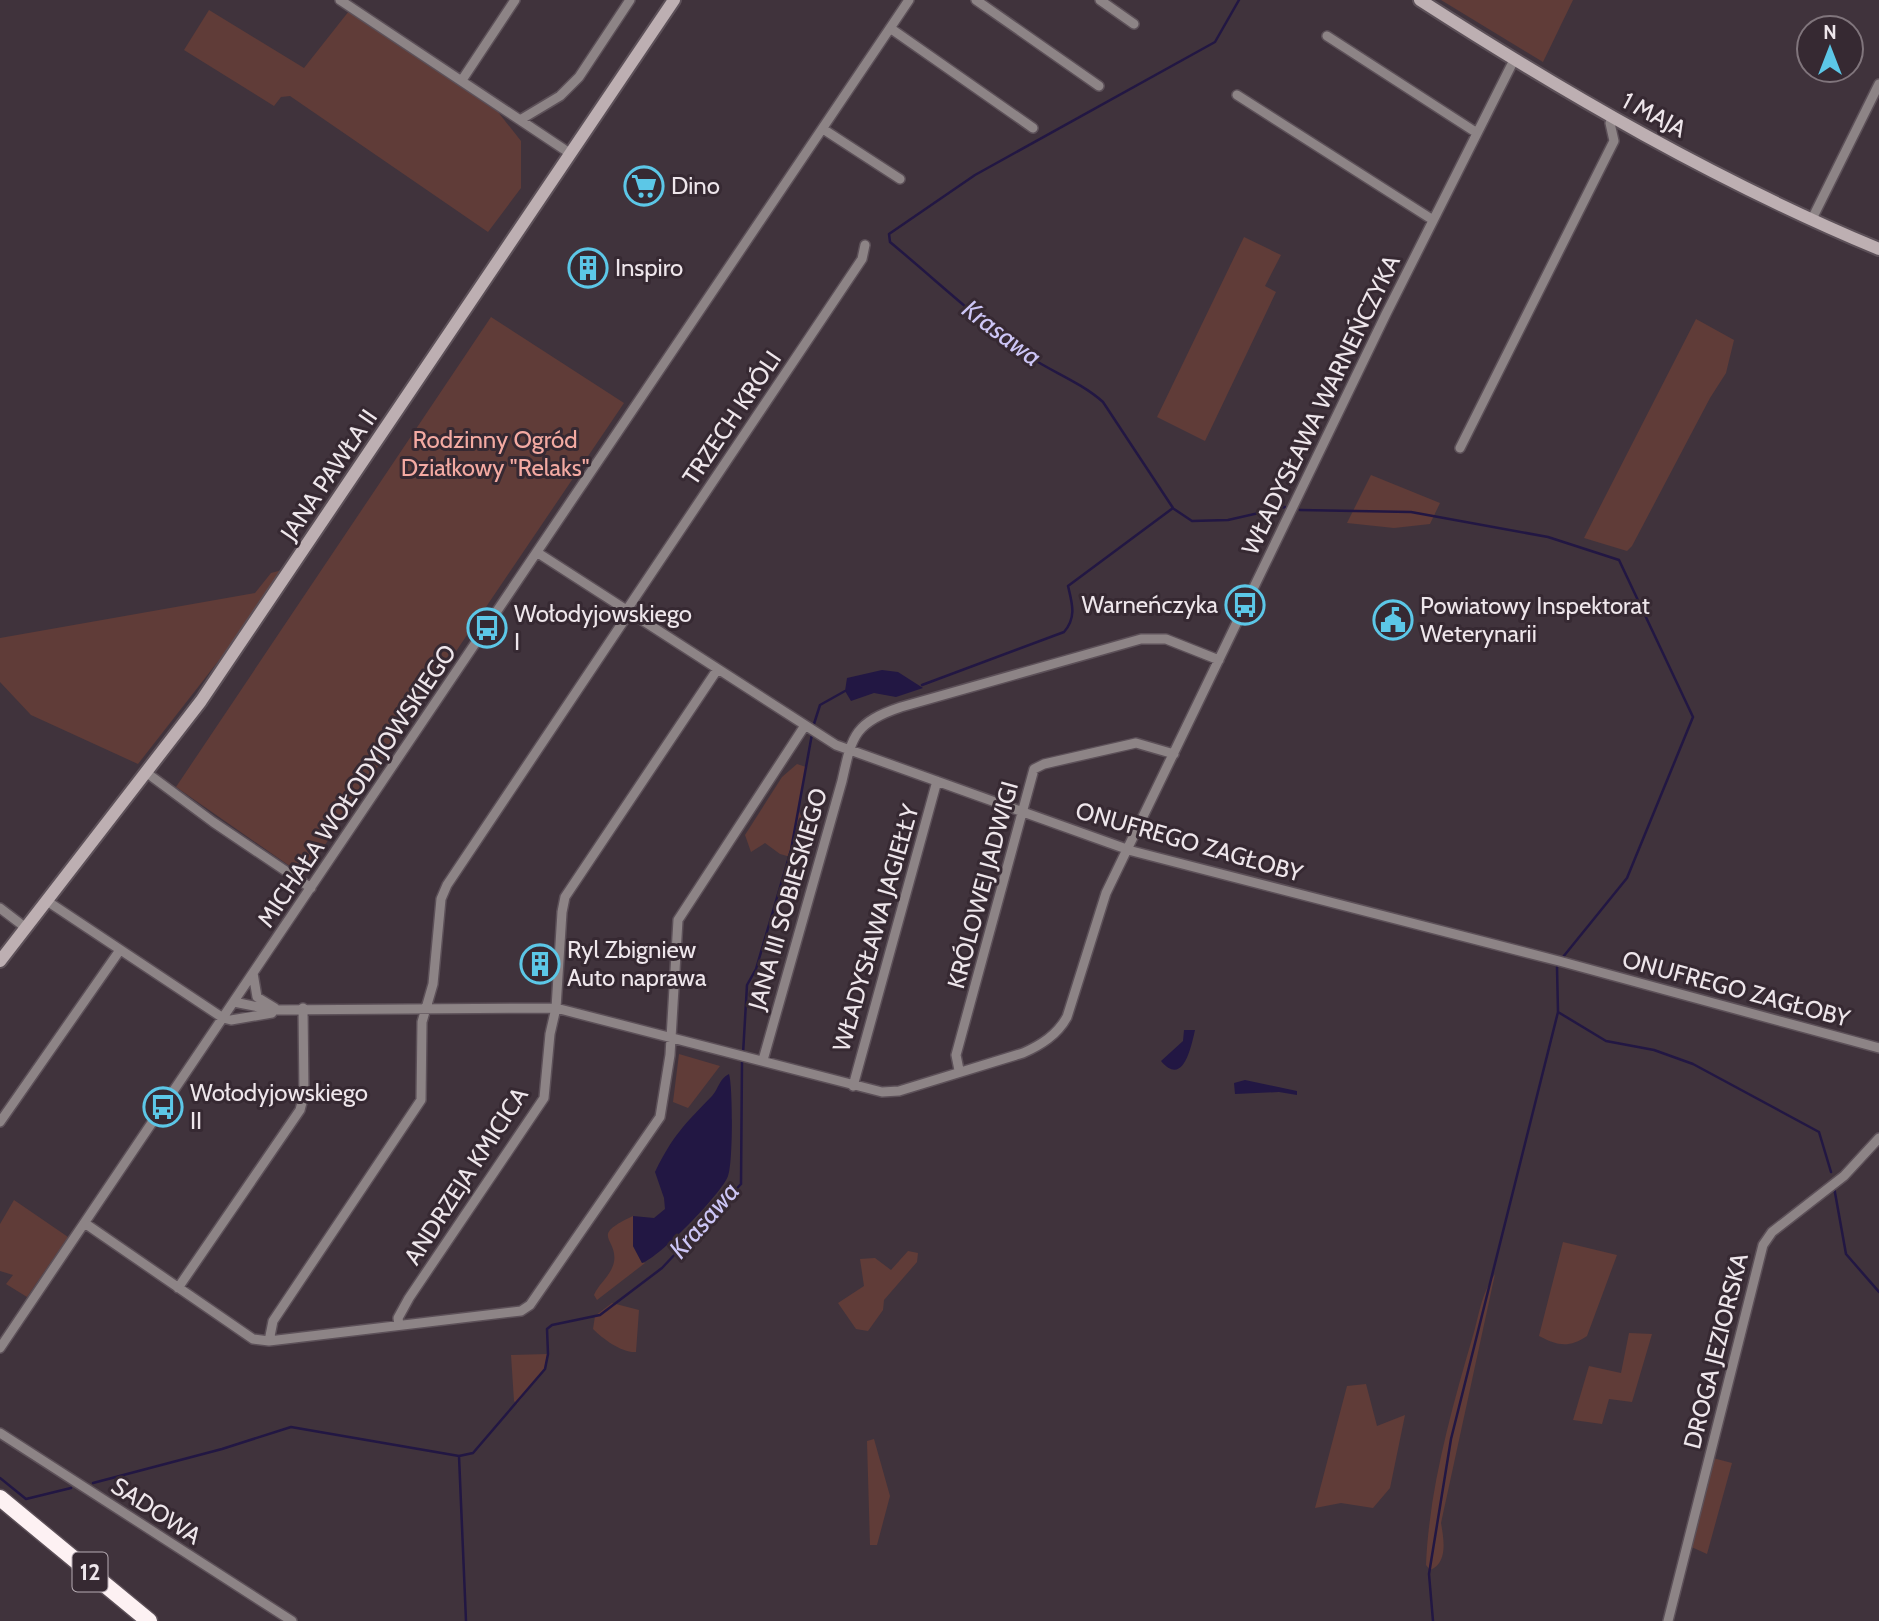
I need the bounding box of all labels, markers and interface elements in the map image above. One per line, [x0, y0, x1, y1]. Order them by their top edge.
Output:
north arrow [1795, 14, 1865, 84]
text: N [1823, 21, 1837, 44]
street label: 1 MAJA [1617, 86, 1691, 144]
supermarket icon: Dino [623, 165, 665, 207]
place label: Dino [671, 171, 720, 200]
building icon: Inspiro [567, 247, 609, 289]
street label: WŁADYSŁAWA WARNEŃCZYKA [1235, 250, 1406, 559]
place label: Inspiro [615, 253, 683, 282]
water label: Krasawa [956, 293, 1048, 373]
street label: TRZECH KRÓLI [676, 345, 787, 490]
street label: JANA PAWŁA II [274, 404, 383, 547]
park label: Rodzinny Ogród Działkowy "Relaks" [401, 425, 589, 482]
bus stop icon: Warneńczyka [1224, 584, 1266, 626]
place label: Warneńczyka [1082, 590, 1218, 619]
place label: Powiatowy Inspektorat Weterynarii [1420, 591, 1650, 648]
place label: Wołodyjowskiego I [514, 599, 692, 656]
public building icon: Powiatowy Inspektorat Weterynarii [1372, 599, 1414, 641]
bus stop icon: Wołodyjowskiego I [466, 607, 508, 649]
street label: MICHAŁA WOŁODYJOWSKIEGO [251, 639, 462, 933]
street label: KRÓLOWEJ JADWIGI [941, 778, 1024, 992]
street label: JANA III SOBIESKIEGO [742, 785, 833, 1014]
street label: ONUFREGO ZAGŁOBY [1072, 795, 1306, 888]
street label: WŁADYSŁAWA JAGIEŁŁY [826, 801, 925, 1055]
place label: Ryl Zbigniew Auto naprawa [567, 935, 707, 992]
building icon: Ryl Zbigniew Auto naprawa [519, 943, 561, 985]
street label: ONUFREGO ZAGŁOBY [1619, 944, 1853, 1033]
place label: Wołodyjowskiego II [190, 1078, 368, 1135]
street label: ANDRZEJA KMICICA [397, 1081, 534, 1270]
bus stop icon: Wołodyjowskiego II [142, 1086, 184, 1128]
water label: Krasawa [662, 1175, 746, 1265]
street label: DROGA JEZIORSKA [1677, 1250, 1754, 1452]
street label: SADOWA [106, 1471, 207, 1550]
road number: 12 [72, 1553, 108, 1592]

